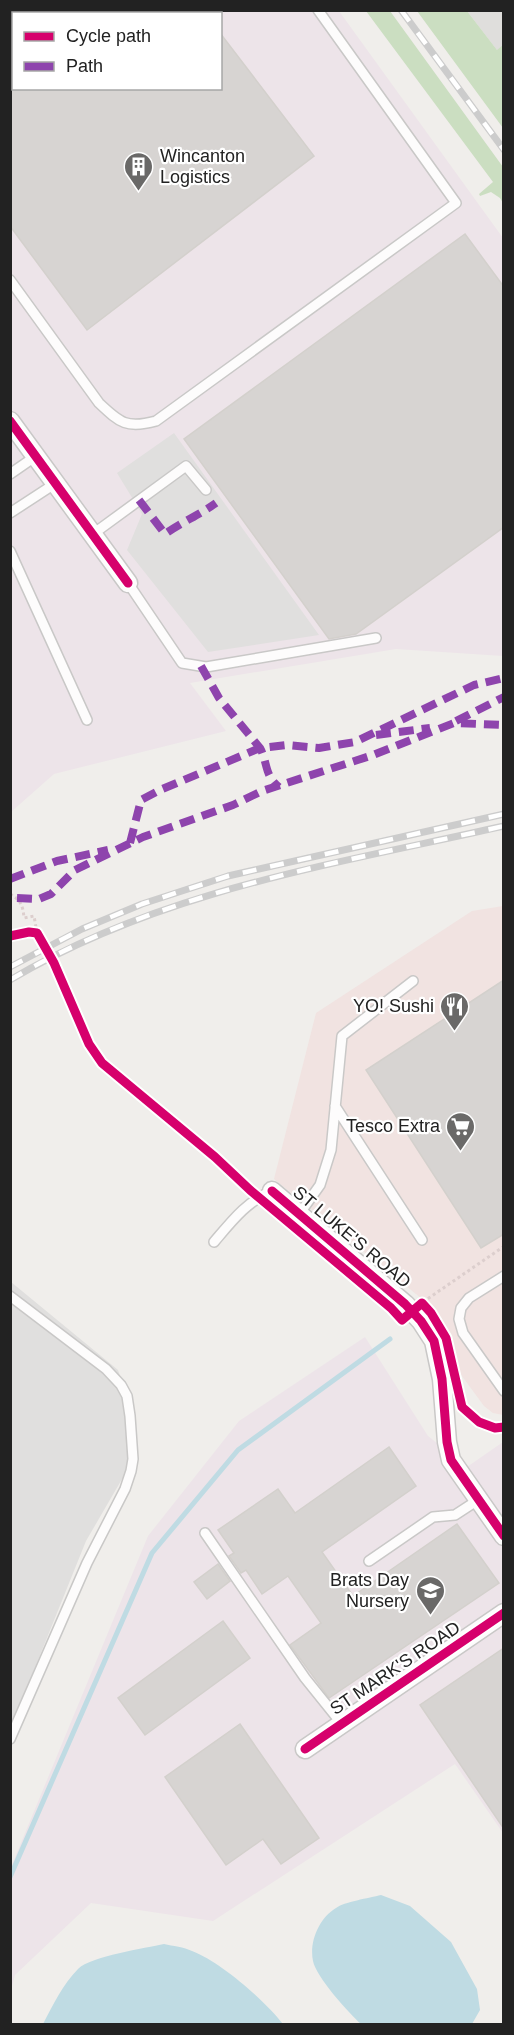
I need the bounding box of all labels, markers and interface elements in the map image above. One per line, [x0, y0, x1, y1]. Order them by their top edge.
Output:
legend [12, 12, 222, 90]
text: Cycle path [66, 26, 151, 46]
text: Path [66, 56, 103, 76]
place label: Wincanton Logistics [160, 146, 245, 187]
building icon: Wincanton Logistics [123, 150, 155, 192]
restaurant icon: YO! Sushi [439, 990, 471, 1032]
place label: YO! Sushi [353, 996, 434, 1016]
supermarket icon: Tesco Extra [445, 1110, 477, 1152]
place label: Tesco Extra [346, 1116, 441, 1136]
street label: ST LUKE'S ROAD [289, 1182, 415, 1292]
place label: Brats Day Nursery [330, 1570, 409, 1611]
school or university icon: Brats Day Nursery [414, 1574, 446, 1616]
street label: ST MARK'S ROAD [326, 1617, 464, 1719]

